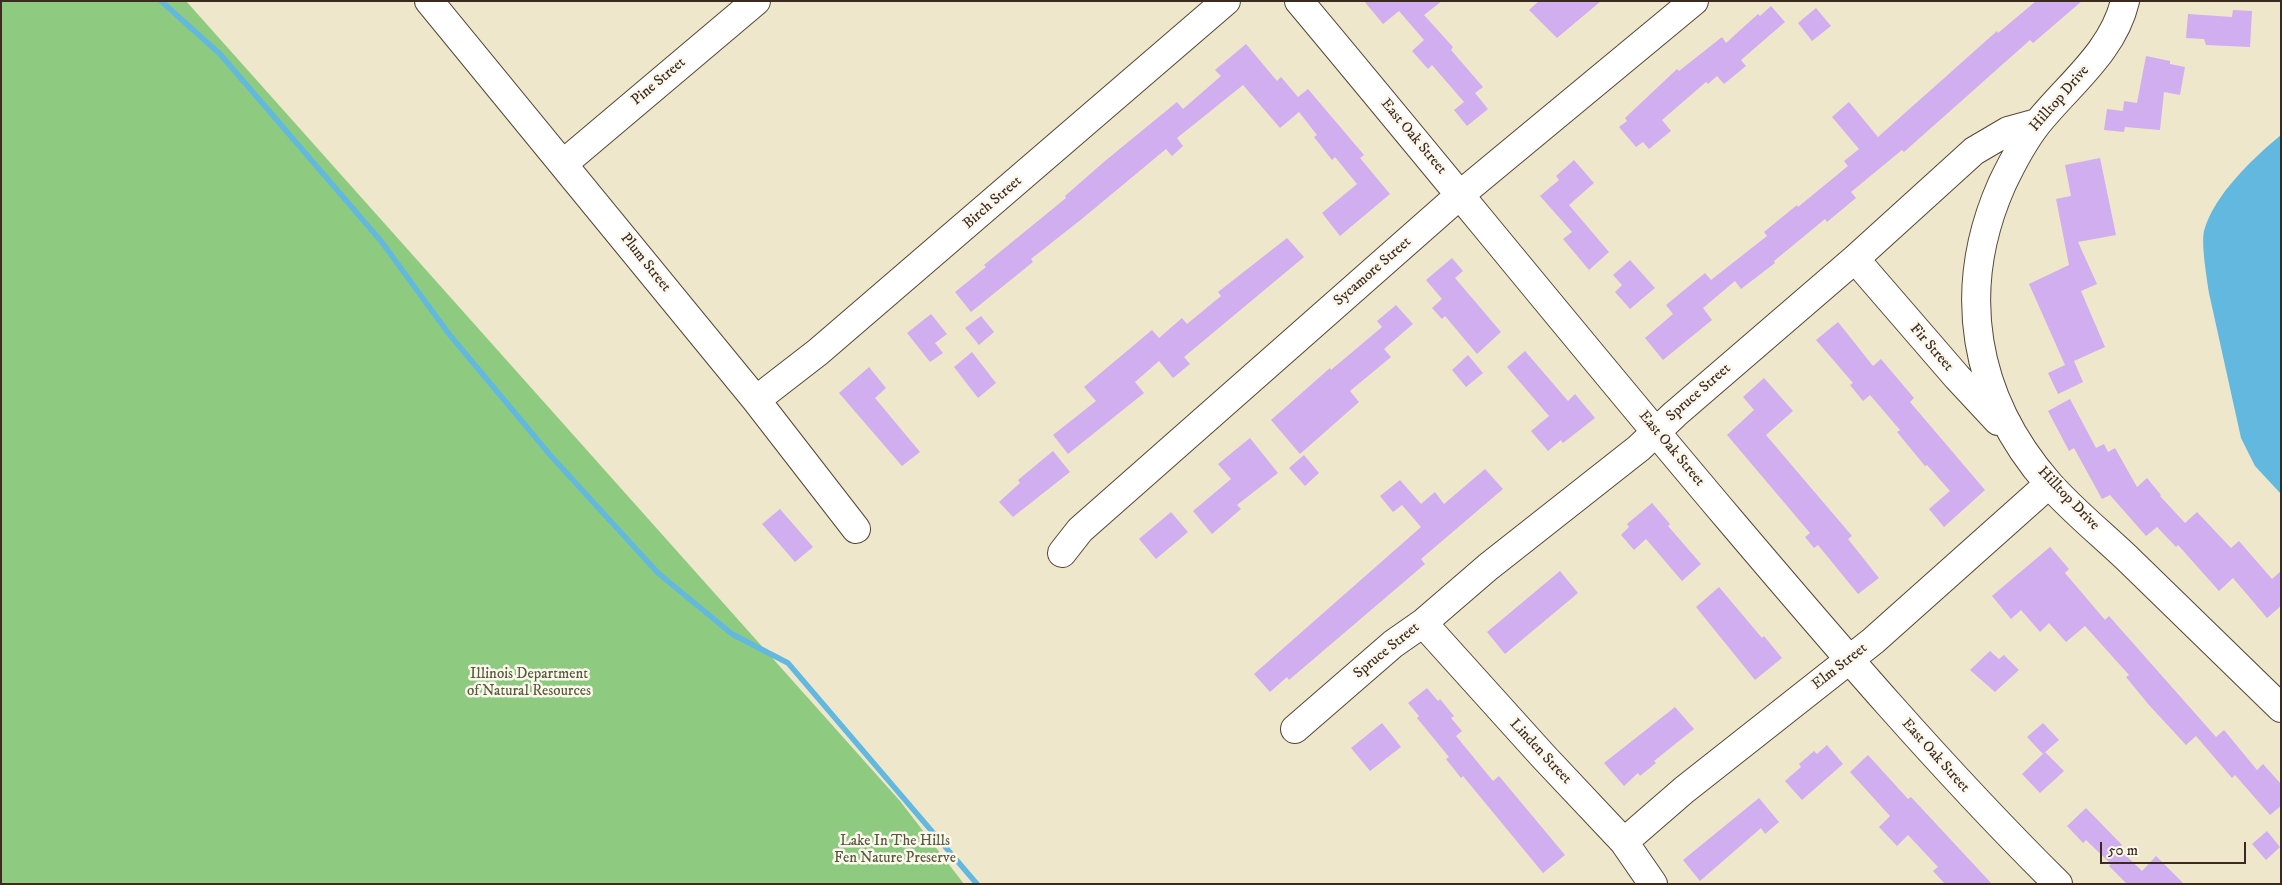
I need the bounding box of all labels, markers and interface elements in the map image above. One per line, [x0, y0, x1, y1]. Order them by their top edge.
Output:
street label: Pine Street [628, 54, 690, 110]
street label: Hilltop Drive [2026, 62, 2094, 136]
street label: East Oak Street [1376, 96, 1450, 178]
street label: Birch Street [960, 173, 1026, 233]
street label: Plum Street [616, 230, 674, 296]
street label: Sycamore Street [1331, 234, 1415, 310]
street label: Fir Street [1905, 320, 1957, 376]
street label: Spruce Street [1663, 360, 1735, 426]
street label: East Oak Street [1634, 408, 1708, 490]
street label: Hilltop Drive [2033, 463, 2103, 535]
street label: Spruce Street [1350, 619, 1424, 683]
street label: Elm Street [1809, 640, 1871, 694]
park label: Illinois Department of Natural Resources [467, 666, 591, 701]
street label: East Oak Street [1897, 715, 1973, 797]
street label: Linden Street [1505, 716, 1575, 788]
scale bar [2102, 832, 2248, 864]
park label: Lake In The Hills Fen Nature Preserve [834, 833, 956, 868]
text: 50 m [2108, 841, 2138, 860]

